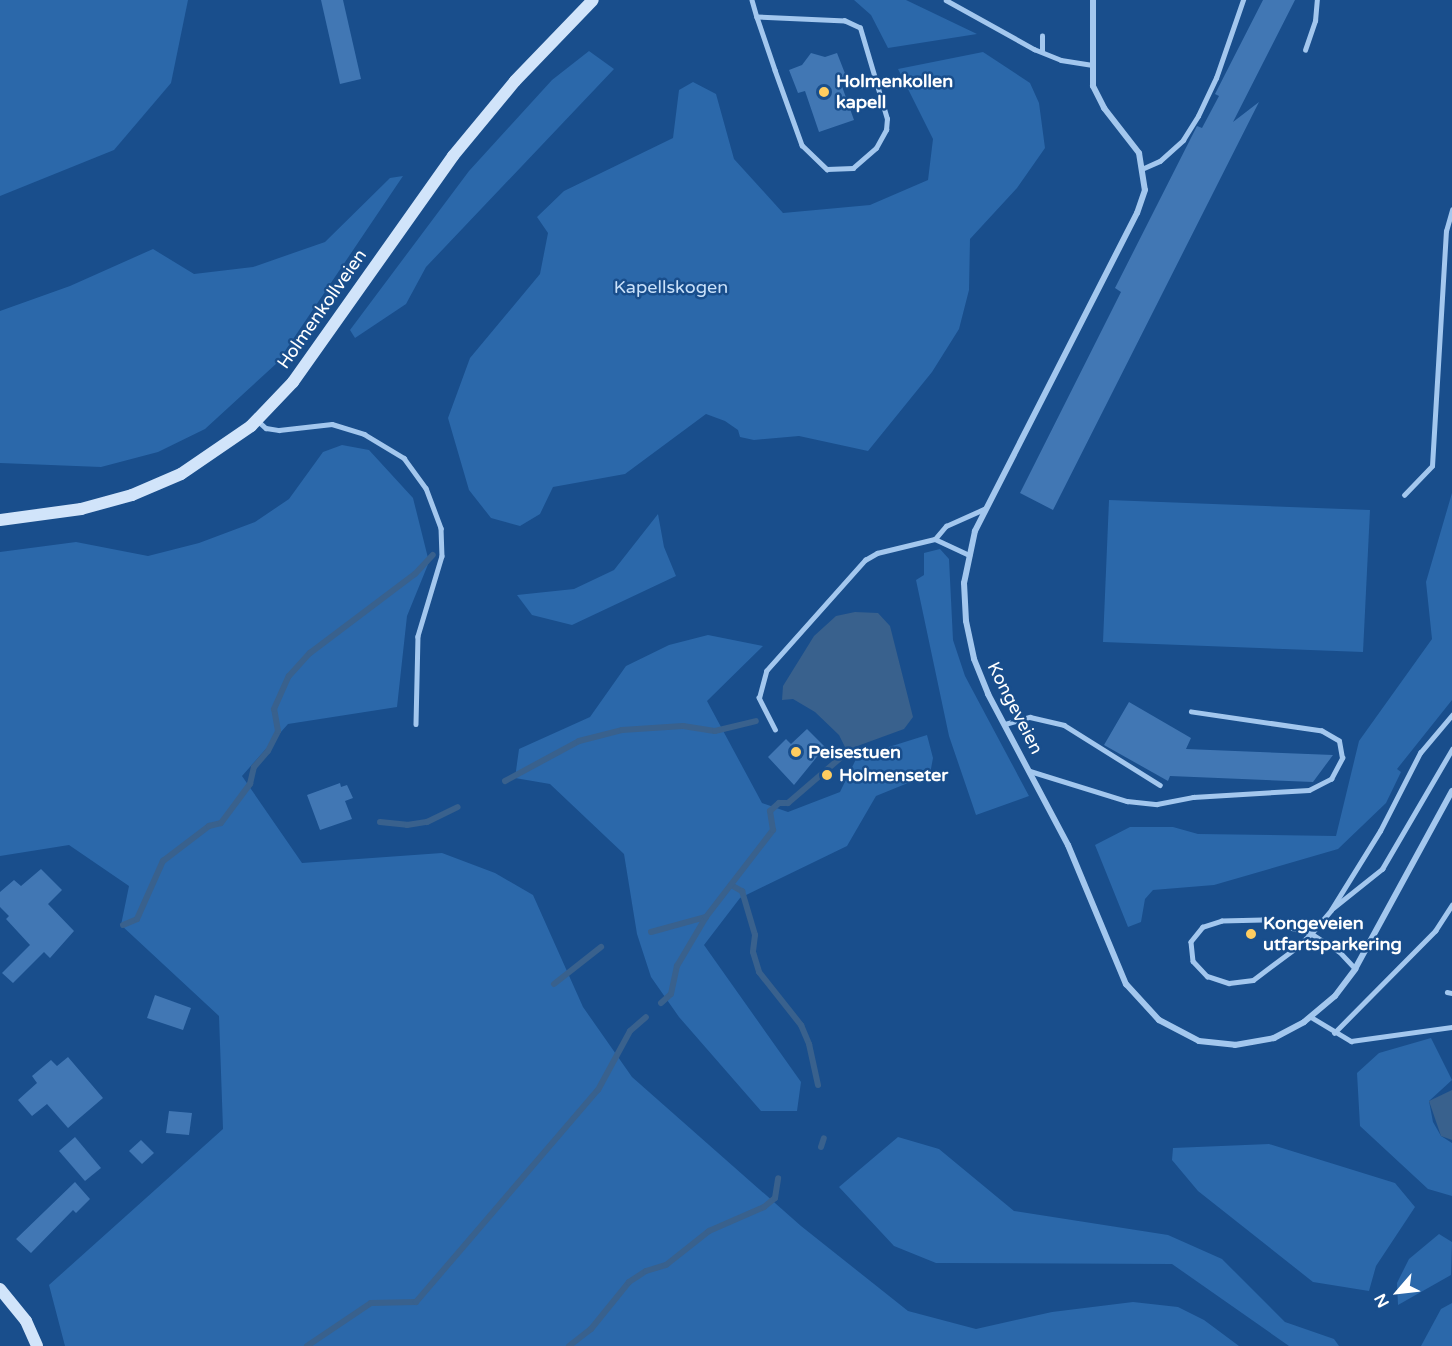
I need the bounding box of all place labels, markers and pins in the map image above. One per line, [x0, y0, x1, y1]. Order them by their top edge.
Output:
place label: Holmenkollen kapell [836, 71, 953, 113]
marker: Holmenkollen kapell [817, 85, 831, 99]
place label: Peisestuen [808, 741, 901, 763]
marker: Peisestuen [789, 745, 803, 759]
place label: Holmenseter [839, 764, 948, 786]
marker: Holmenseter [820, 768, 834, 782]
place label: Kongeveien utfartsparkering [1263, 913, 1402, 956]
marker: Kongeveien utfartsparkering [1244, 927, 1258, 941]

